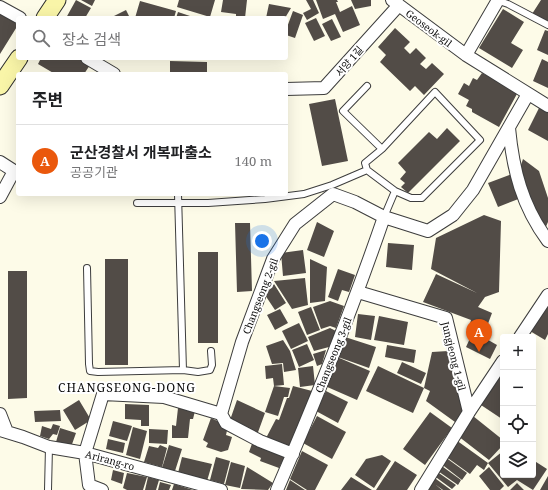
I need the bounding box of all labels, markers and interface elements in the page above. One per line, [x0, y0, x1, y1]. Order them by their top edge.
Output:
street label: Geoseok-gil [403, 6, 455, 50]
search box [16, 16, 288, 60]
icon: search [30, 27, 52, 49]
text: 장소 검색 [62, 29, 121, 49]
street label: 서양 1길 [332, 43, 366, 79]
text: 주변 [32, 88, 63, 111]
text: 군산경찰서 개복파출소 [70, 142, 212, 162]
text: A [40, 152, 50, 170]
text: 140 m [235, 152, 272, 170]
text: 공공기관 [70, 163, 118, 181]
your location [252, 231, 272, 251]
street label: Changseong 2-gil [239, 256, 281, 336]
street label: Changseong 3-gil [311, 315, 355, 395]
street label: Jungjeong 1-gil [438, 319, 469, 392]
pin: A [466, 319, 492, 352]
map controls [500, 334, 536, 478]
button: + [500, 334, 536, 370]
button: − [500, 370, 536, 406]
district label: CHANGSEONG-DONG [58, 379, 196, 396]
button: locate [500, 406, 536, 442]
button: layers [500, 442, 536, 478]
street label: Arirang-ro [84, 447, 136, 473]

